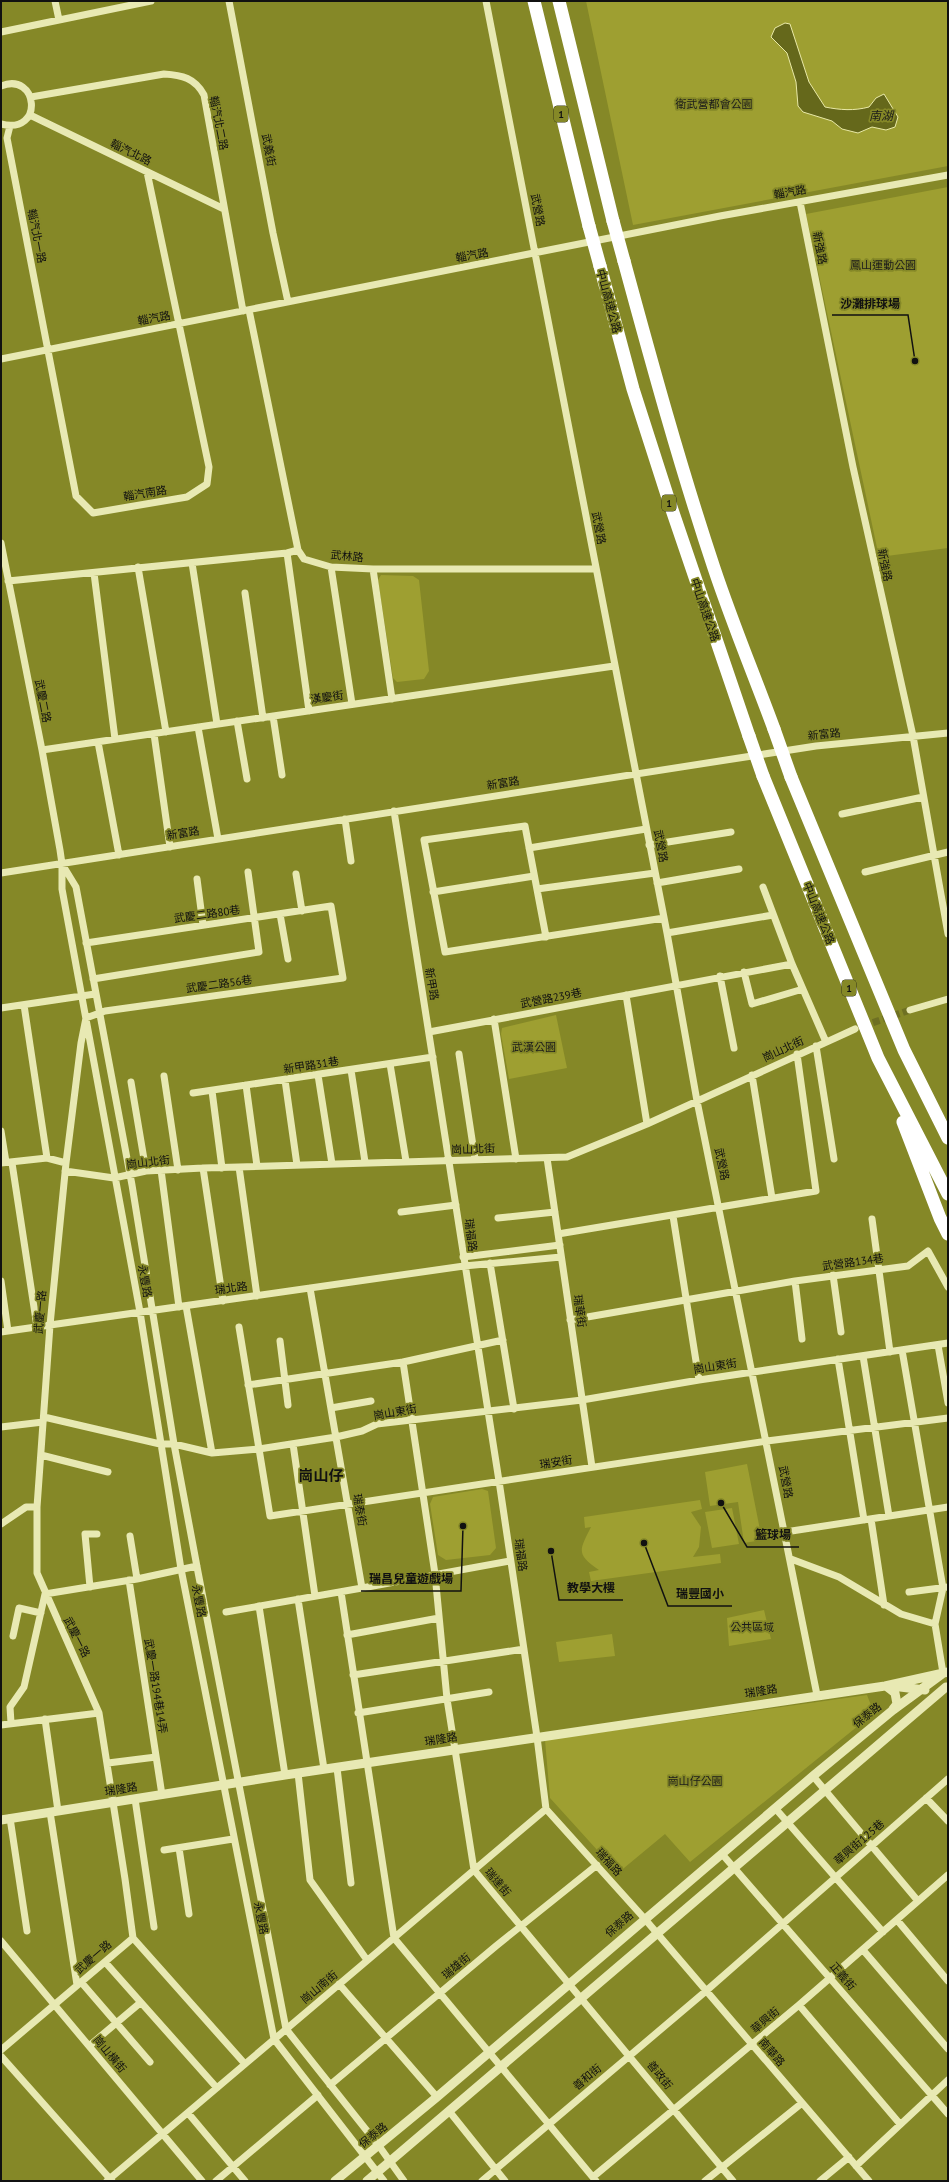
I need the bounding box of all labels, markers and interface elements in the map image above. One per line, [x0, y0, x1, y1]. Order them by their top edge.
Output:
street label: 輜汽北二路 [207, 95, 231, 151]
park label: 衛武營都會公園 [675, 97, 753, 111]
road number: 1 [554, 106, 568, 122]
water label: 南湖 [869, 108, 895, 123]
street label: 武義街 [259, 132, 279, 168]
street label: 輜汽北路 [108, 136, 154, 168]
street label: 輜汽路 [773, 182, 807, 202]
street label: 武營路 [528, 192, 548, 228]
street label: 輜汽北一路 [25, 208, 49, 264]
street label: 新強路 [810, 230, 830, 266]
street label: 輜汽路 [454, 245, 490, 265]
park label: 鳳山運動公園 [850, 258, 916, 272]
street label: 中山高速公路 [594, 267, 624, 335]
callout: 沙灘排球場 [832, 291, 908, 315]
text: 沙灘排球場 [840, 296, 900, 311]
street label: 輜汽路 [136, 308, 172, 328]
street label: 輜汽南路 [122, 483, 168, 503]
road number: 1 [662, 495, 676, 511]
street label: 武營路 [589, 510, 609, 546]
street label: 新強路 [875, 547, 895, 583]
street label: 武林路 [330, 548, 364, 564]
street label: 中山高速公路 [688, 577, 722, 643]
street label: 武慶二路 [32, 678, 54, 724]
street label: 漢慶街 [310, 688, 344, 706]
street label: 新富路 [807, 725, 841, 743]
street label: 新富路 [486, 774, 520, 792]
street label: 新富路 [166, 824, 200, 842]
street label: 武營路 [651, 828, 671, 864]
street label: 中山高速公路 [800, 880, 838, 946]
street label: 武慶二路80巷 [173, 902, 241, 926]
street label: 新甲路 [422, 967, 442, 1001]
street label: 武慶二路56巷 [185, 972, 253, 996]
road number: 1 [842, 980, 856, 996]
street label: 武營路239巷 [519, 985, 583, 1011]
street label: 崗山北街 [760, 1033, 806, 1065]
park label: 武漢公園 [512, 1040, 556, 1054]
street label: 新甲路31巷 [282, 1054, 340, 1076]
street label: 崗山北街 [451, 1141, 495, 1157]
street label: 武營路 [712, 1146, 732, 1182]
street label: 崗山北街 [125, 1152, 171, 1172]
street label: 瑞福路 [462, 1218, 480, 1252]
street label: 武營路134巷 [821, 1251, 885, 1273]
street label: 永豐路 [135, 1263, 155, 1299]
street label: 瑞北路 [214, 1279, 248, 1297]
street label: 武慶一路 [31, 1289, 49, 1335]
street label: 瑞華街 [571, 1294, 589, 1328]
street label: 崗山東街 [692, 1356, 738, 1376]
street label: 崗山東街 [372, 1401, 418, 1423]
street label: 瑞安街 [539, 1453, 573, 1471]
street label: 武營路 [776, 1464, 796, 1500]
district label: 崗山仔 [298, 1466, 344, 1485]
street label: 瑞泰街 [350, 1493, 370, 1527]
callout: 籃球場 [747, 1523, 799, 1547]
text: 籃球場 [755, 1527, 791, 1542]
street label: 瑞福路 [512, 1538, 530, 1572]
callout: 瑞昌兒童遊戲場 [361, 1567, 461, 1591]
text: 瑞昌兒童遊戲場 [369, 1571, 453, 1586]
callout: 教學大樓 [559, 1576, 623, 1600]
text: 教學大樓 [567, 1580, 615, 1595]
callout: 瑞豐國小 [668, 1582, 732, 1606]
street label: 永豐路 [189, 1583, 209, 1619]
text: 瑞豐國小 [676, 1586, 724, 1601]
street label: 武慶一路 [61, 1614, 93, 1660]
park label: 公共區域 [730, 1620, 774, 1634]
street label: 武慶一路194巷14弄 [142, 1638, 170, 1734]
street label: 瑞隆路 [744, 1682, 778, 1700]
street label: 保泰路 [850, 1699, 884, 1731]
street label: 瑞隆路 [424, 1730, 458, 1748]
park label: 崗山仔公園 [668, 1774, 723, 1788]
street label: 瑞隆路 [104, 1780, 138, 1798]
street label: 華興街125巷 [831, 1816, 887, 1868]
street label: 瑞福路 [593, 1845, 625, 1879]
street label: 瑞達街 [482, 1865, 514, 1899]
street label: 永豐路 [251, 1900, 271, 1936]
street label: 保泰路 [602, 1908, 636, 1940]
street label: 武慶一路 [72, 1937, 114, 1977]
street label: 瑞雄街 [439, 1950, 473, 1982]
street label: 正義街 [827, 1959, 859, 1993]
street label: 崗山南街 [298, 1967, 340, 2007]
street label: 華興街 [748, 2004, 782, 2036]
street label: 崗山橫街 [90, 2033, 130, 2075]
street label: 南華路 [756, 2035, 788, 2069]
street label: 善政街 [644, 2058, 676, 2092]
street label: 善和街 [570, 2061, 604, 2093]
street label: 保泰路 [356, 2119, 390, 2151]

